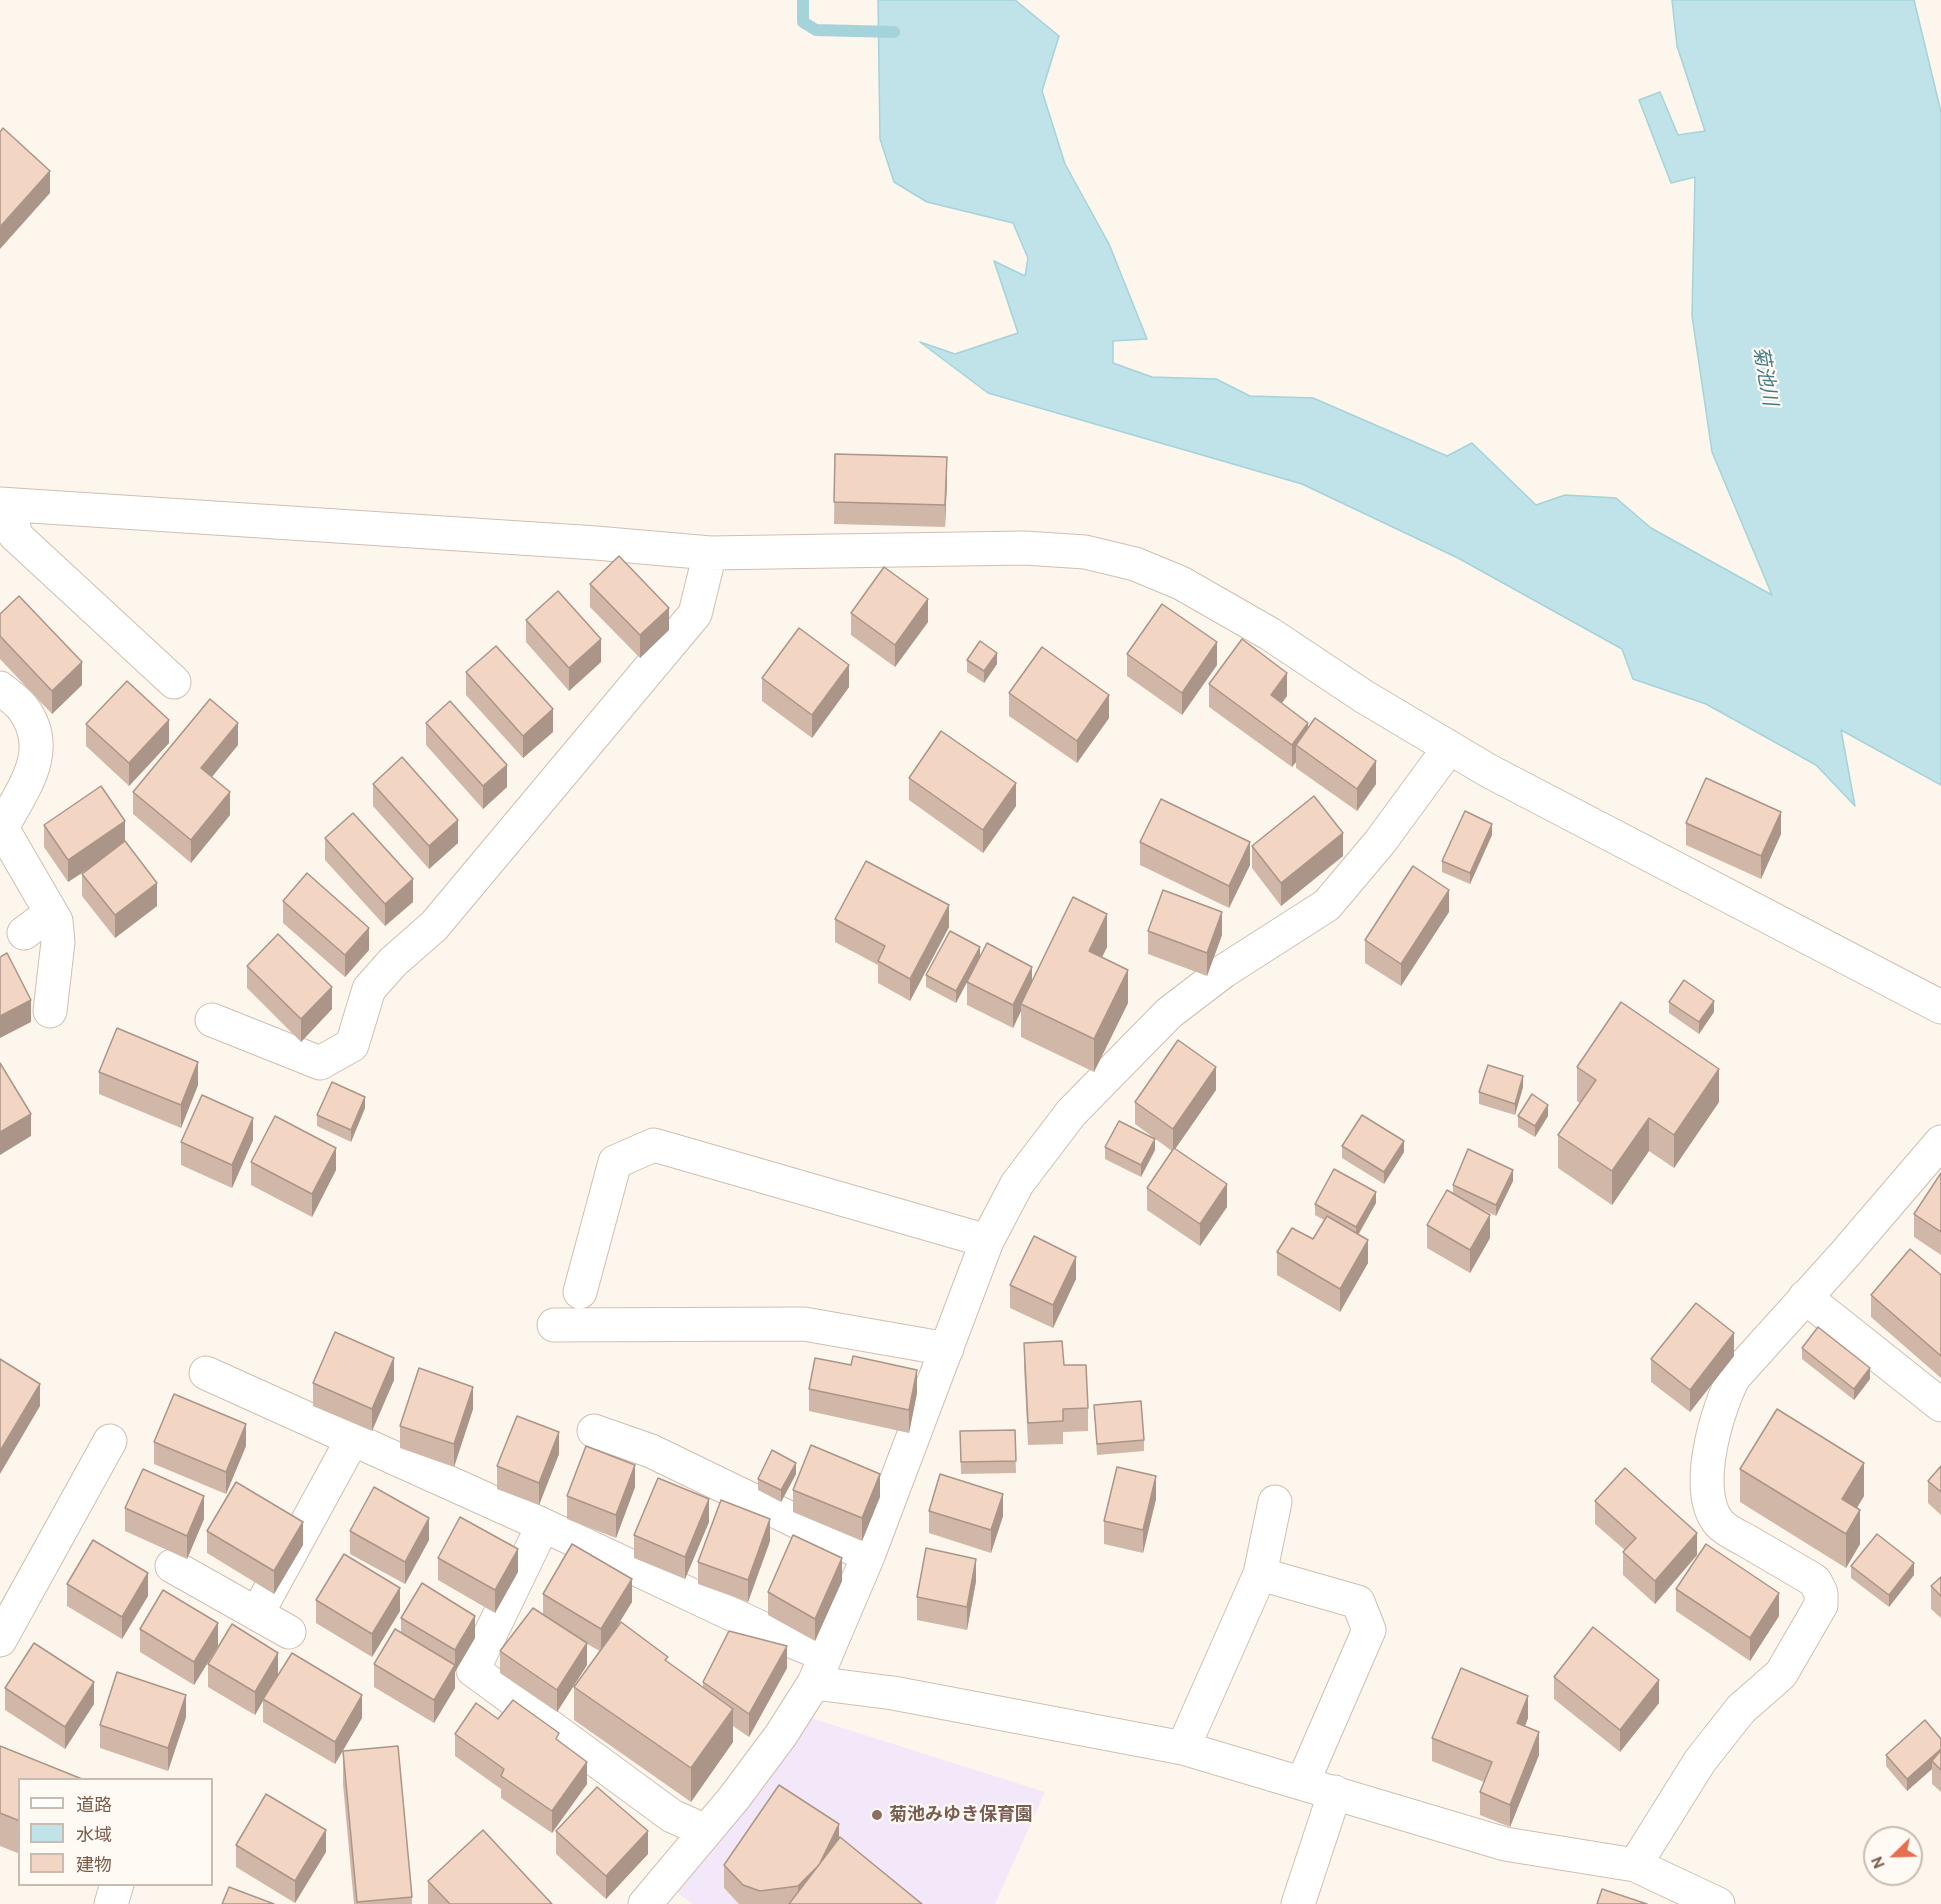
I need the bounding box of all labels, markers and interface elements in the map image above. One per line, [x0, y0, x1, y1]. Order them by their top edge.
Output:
water label: 菊池川 [1748, 344, 1782, 408]
legend [18, 1778, 213, 1886]
text: 道路 [76, 1794, 112, 1816]
place label: 菊池みゆき保育園 [889, 1804, 1033, 1826]
marker: 菊池みゆき保育園 [870, 1808, 884, 1822]
text: 水域 [76, 1824, 112, 1846]
north arrow [1863, 1826, 1923, 1886]
text: 建物 [76, 1854, 112, 1876]
text: N [1867, 1854, 1889, 1871]

